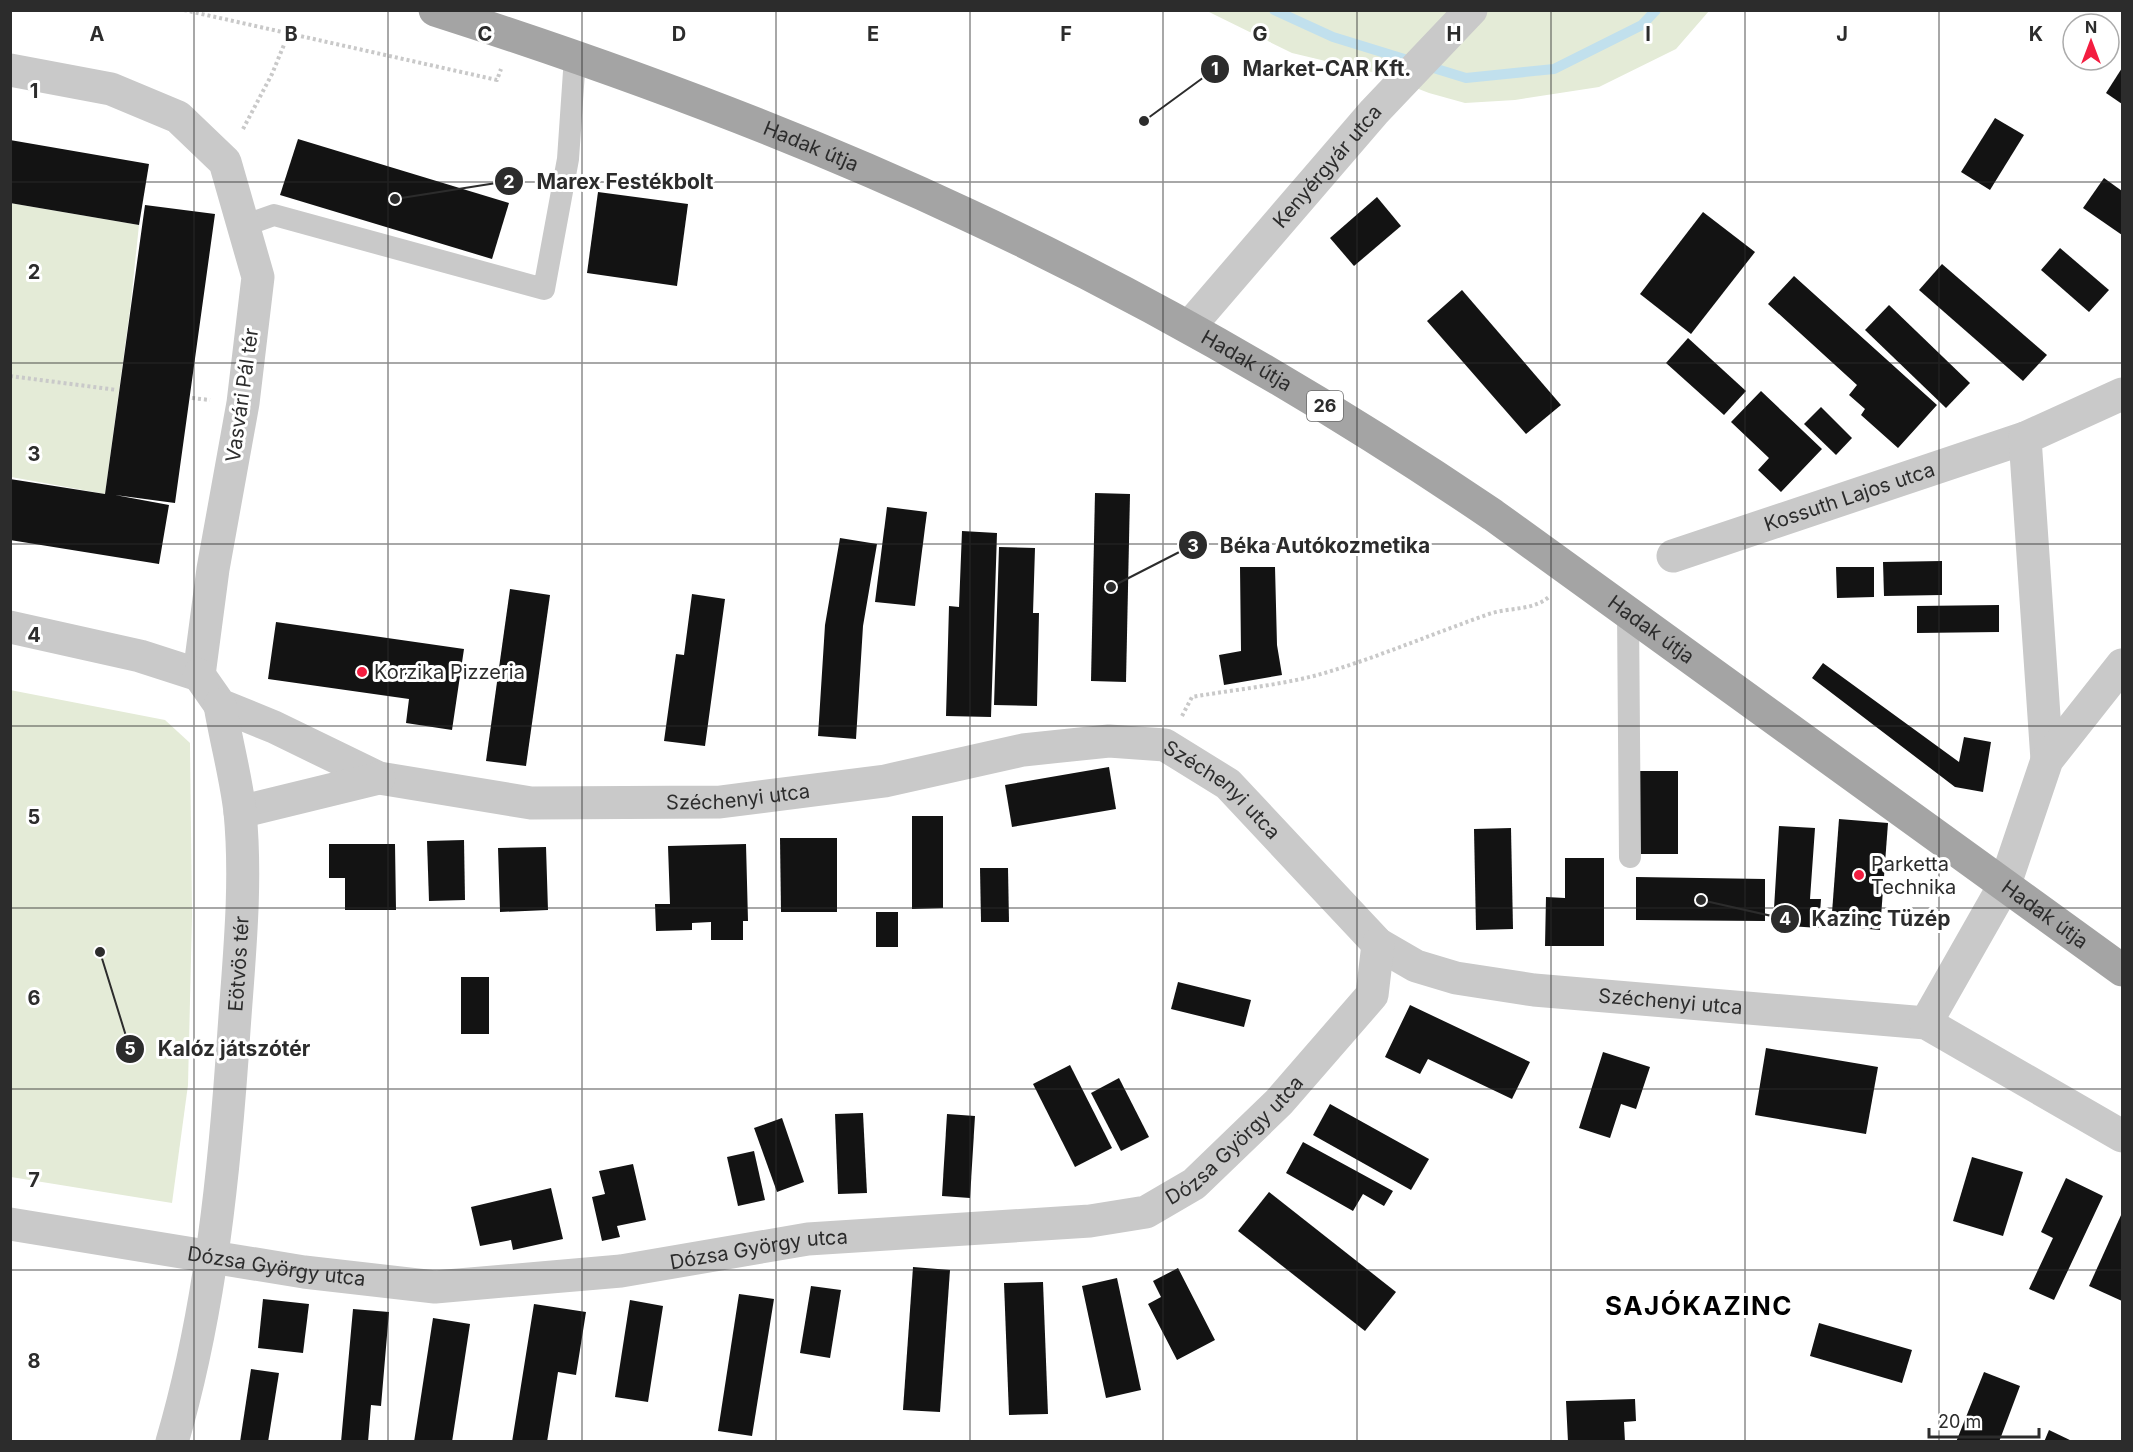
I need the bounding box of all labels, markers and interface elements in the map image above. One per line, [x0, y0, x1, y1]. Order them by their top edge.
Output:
north arrow [2061, 12, 2121, 72]
text: N [2085, 17, 2097, 37]
text: A [90, 22, 105, 46]
text: B [284, 22, 298, 46]
text: C [478, 22, 492, 46]
text: D [672, 22, 686, 46]
text: E [867, 22, 879, 46]
text: F [1060, 22, 1072, 46]
text: G [1252, 22, 1268, 46]
text: H [1447, 22, 1461, 46]
text: I [1645, 22, 1651, 46]
text: J [1836, 22, 1848, 46]
text: K [2029, 22, 2043, 46]
callout: Market-CAR Kft. [1200, 50, 1423, 89]
text: Market-CAR Kft. [1243, 56, 1411, 81]
text: 1 [1211, 58, 1219, 79]
text: 1 [30, 79, 38, 103]
street label: Kenyérgyár utca [1268, 100, 1387, 233]
street label: Hadak útja [760, 116, 862, 177]
callout: Marex Festékbolt [494, 162, 725, 201]
text: Marex Festékbolt [536, 169, 714, 194]
text: 2 [503, 171, 515, 192]
text: 2 [28, 260, 40, 284]
street label: Hadak útja [1197, 325, 1296, 396]
street label: Vasvári Pál tér [221, 326, 263, 464]
road number: 26 [1307, 391, 1343, 421]
text: 3 [28, 442, 40, 466]
street label: Kossuth Lajos utca [1761, 457, 1938, 537]
callout: Béka Autókozmetika [1178, 526, 1442, 565]
text: Béka Autókozmetika [1220, 533, 1430, 558]
text: 3 [1187, 535, 1199, 556]
street label: Hadak útja [1603, 590, 1699, 669]
text: 4 [27, 623, 41, 647]
place label: Korzika Pizzeria [374, 660, 525, 684]
marker: Korzika Pizzeria [355, 665, 369, 679]
street label: Széchenyi utca [1159, 735, 1285, 844]
street label: Széchenyi utca [666, 779, 811, 814]
text: 5 [28, 805, 40, 829]
place label: Parketta Technika [1871, 852, 1956, 899]
marker: Parketta Technika [1852, 868, 1866, 882]
street label: Hadak útja [1997, 875, 2093, 954]
callout: Kazinc Tüzép [1770, 899, 1962, 938]
text: Kazinc Tüzép [1812, 906, 1950, 931]
text: 4 [1779, 908, 1791, 929]
street label: Eötvös tér [223, 915, 254, 1012]
street label: Széchenyi utca [1597, 983, 1743, 1020]
text: 6 [28, 986, 41, 1010]
callout: Kalóz játszótér [115, 1029, 322, 1068]
text: Kalóz játszótér [158, 1036, 311, 1061]
text: 5 [124, 1038, 136, 1059]
street label: Dózsa György utca [1161, 1071, 1308, 1210]
text: 7 [28, 1168, 40, 1192]
street label: Dózsa György utca [668, 1224, 848, 1274]
street label: Dózsa György utca [186, 1241, 367, 1291]
district label: SAJÓKAZINC [1605, 1290, 1793, 1321]
text: 8 [27, 1349, 41, 1373]
scale bar [1929, 1401, 2038, 1439]
text: 20 m [1938, 1411, 1981, 1432]

